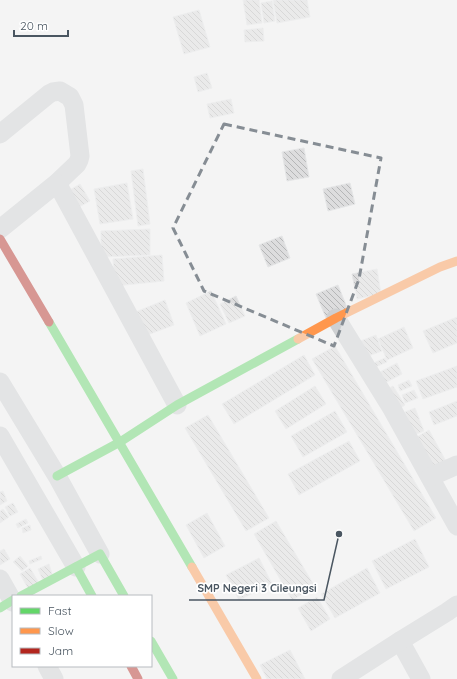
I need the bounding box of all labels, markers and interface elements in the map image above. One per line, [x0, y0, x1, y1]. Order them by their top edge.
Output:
scale bar [14, 12, 68, 38]
text: 20 m [20, 18, 48, 33]
callout: SMP Negeri 3 Cileungsi [189, 577, 324, 600]
text: SMP Negeri 3 Cileungsi [197, 581, 317, 595]
legend [12, 595, 152, 667]
text: Fast [48, 603, 72, 618]
text: Slow [48, 623, 74, 638]
text: Jam [48, 643, 73, 658]

